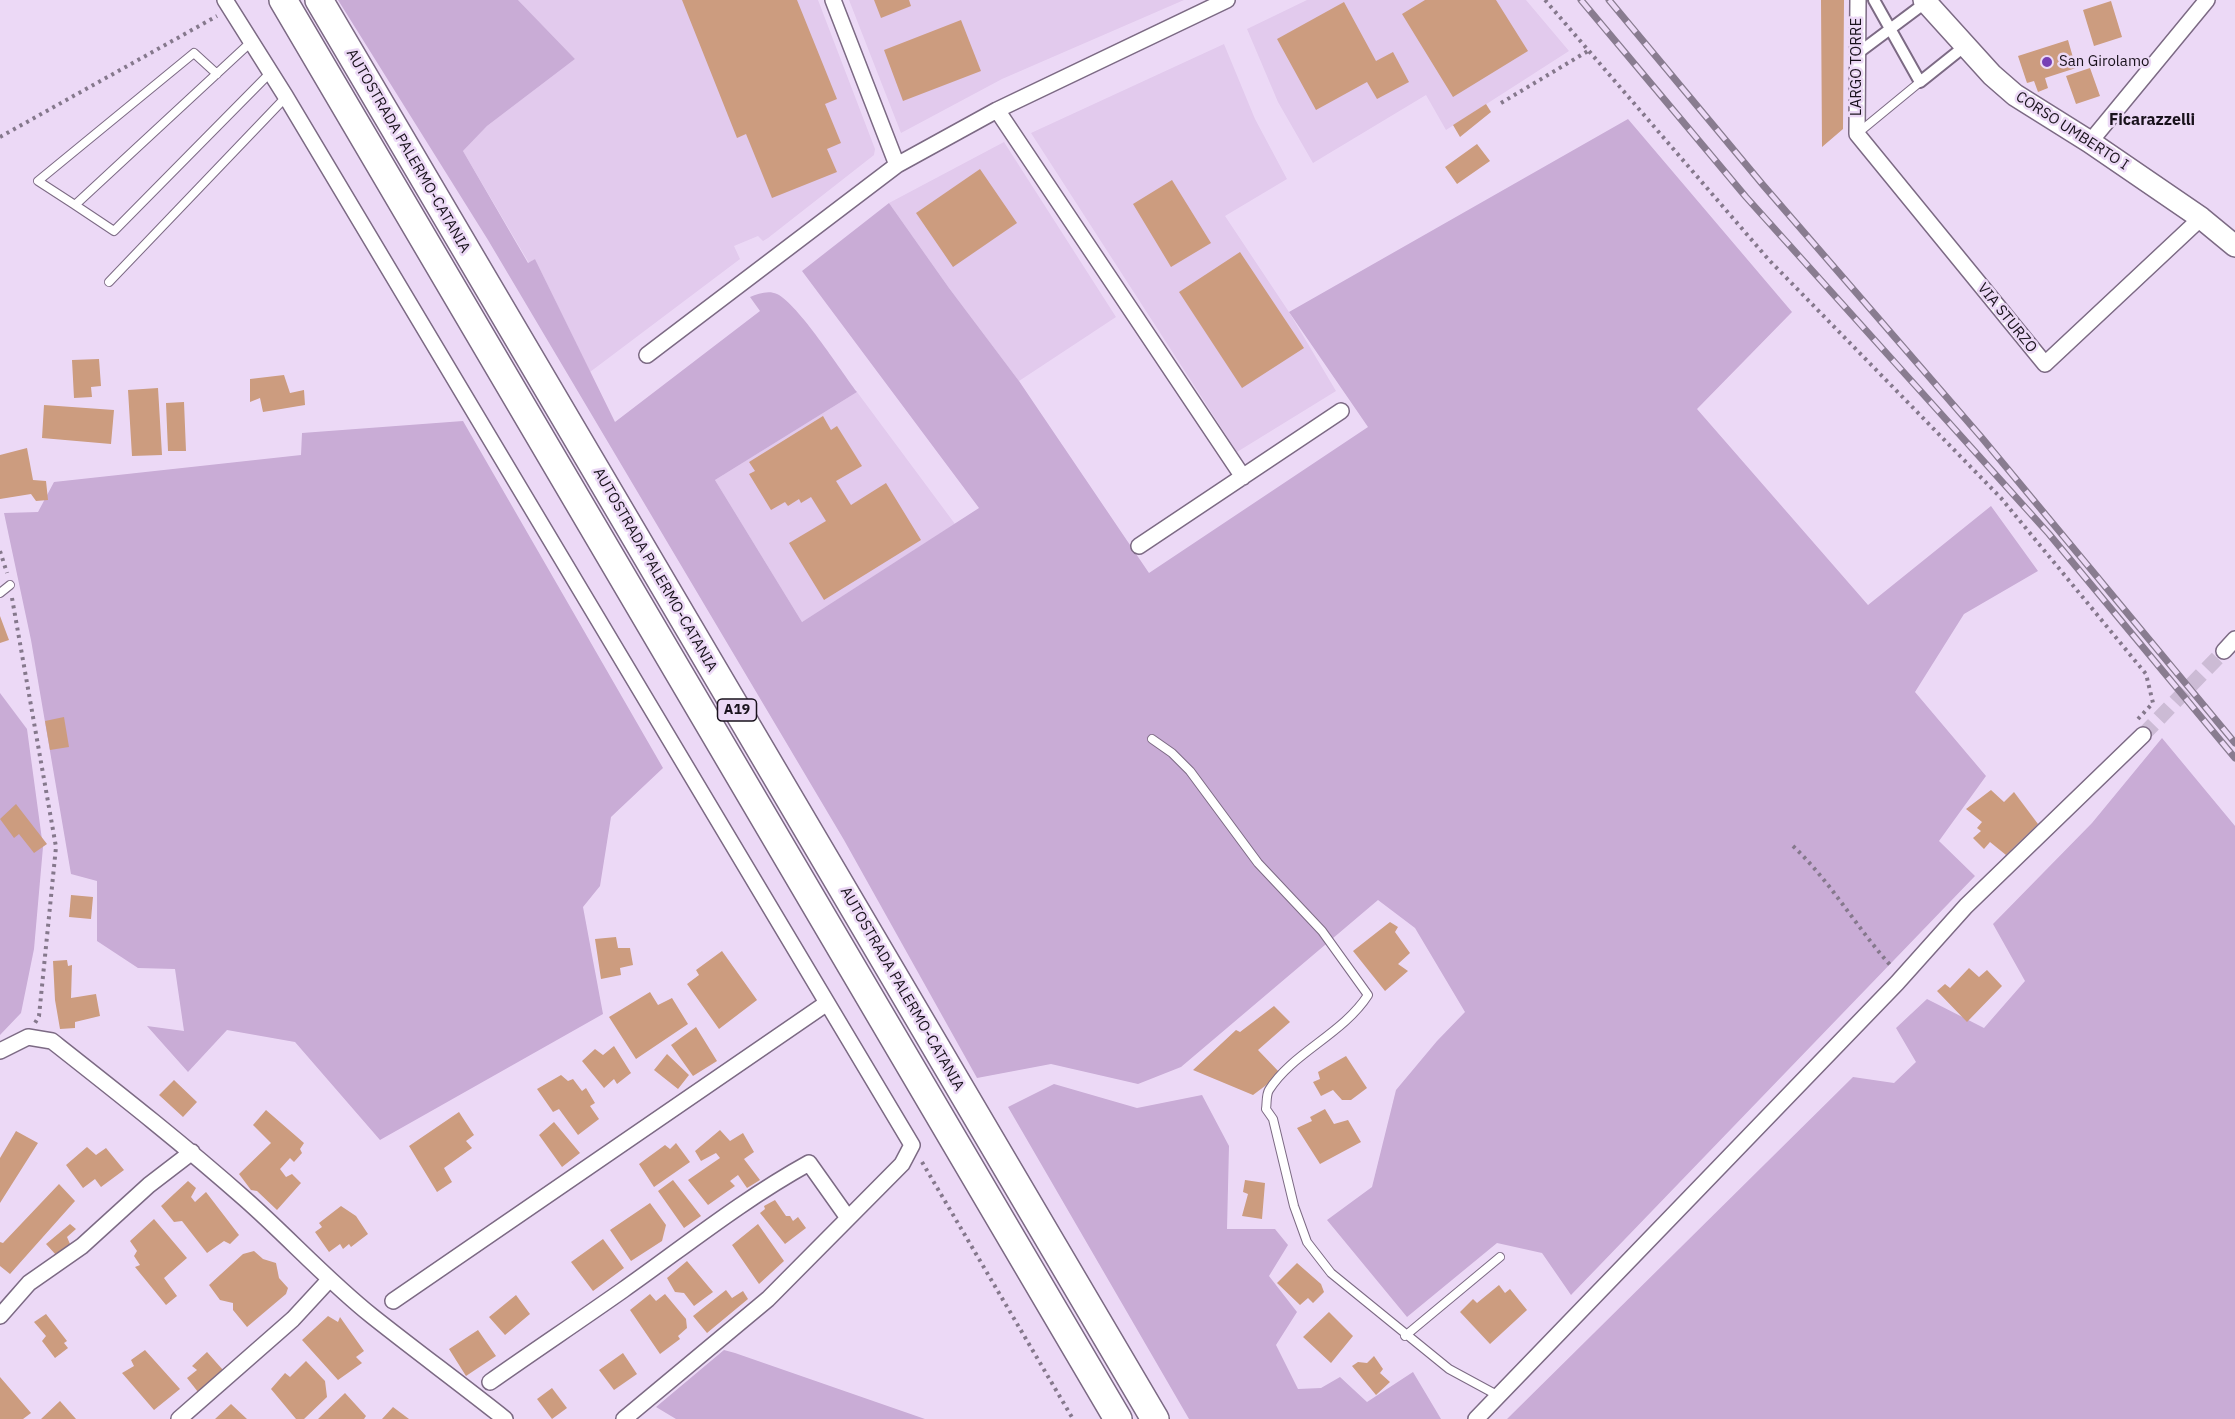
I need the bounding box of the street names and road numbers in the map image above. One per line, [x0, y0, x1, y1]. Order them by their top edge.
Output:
street label: LARGO TORRE [1848, 18, 1866, 116]
street label: AUTOSTRADA PALERMO-CATANIA [342, 46, 474, 256]
street label: CORSO UMBERTO I [2012, 88, 2132, 174]
street label: VIA STURZO [1973, 280, 2041, 356]
street label: AUTOSTRADA PALERMO-CATANIA [589, 465, 721, 675]
road number: A19 [718, 699, 756, 721]
street label: AUTOSTRADA PALERMO-CATANIA [836, 884, 968, 1094]

